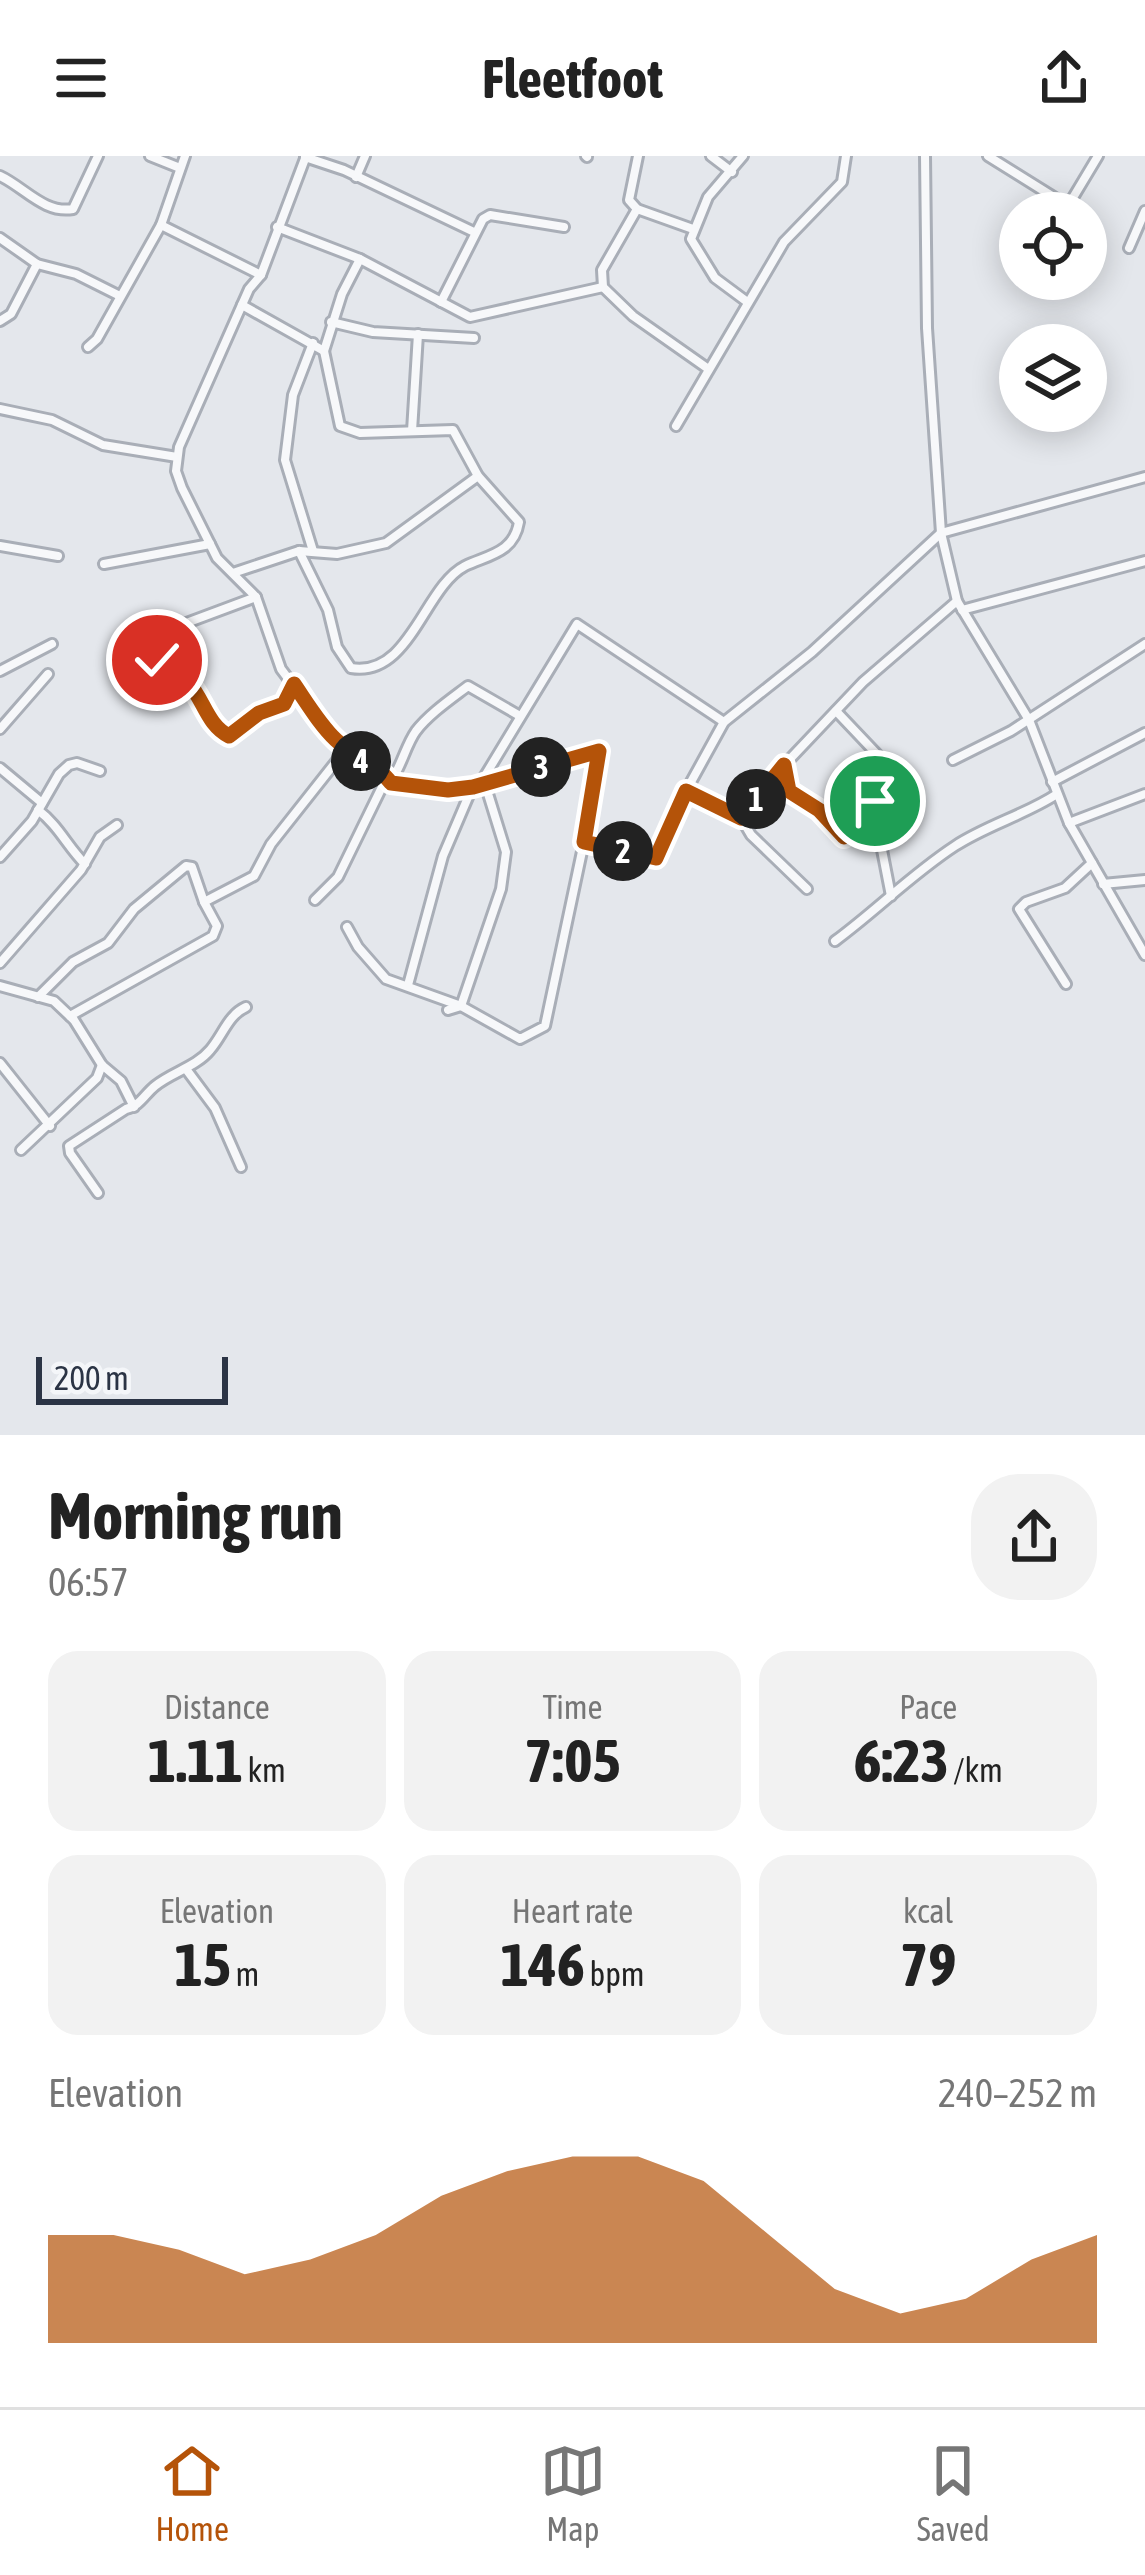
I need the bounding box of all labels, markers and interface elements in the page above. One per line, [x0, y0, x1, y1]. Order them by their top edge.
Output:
icon: menu [48, 45, 114, 111]
icon: share [1031, 45, 1097, 111]
text: Fleetfoot [482, 48, 663, 109]
map controls [999, 192, 1107, 432]
button: locate [999, 192, 1107, 300]
button: layers [999, 324, 1107, 432]
pin [106, 609, 208, 711]
icon: check [124, 627, 190, 693]
pin: 4 [331, 731, 391, 791]
pin: 3 [511, 737, 571, 797]
text: 4 [353, 742, 369, 780]
text: 3 [533, 748, 549, 786]
pin [824, 750, 926, 852]
icon: arrive [842, 768, 908, 834]
pin: 1 [726, 769, 786, 829]
text: 1 [748, 780, 764, 818]
pin: 2 [593, 821, 653, 881]
text: 2 [615, 832, 631, 870]
scale bar [36, 1351, 228, 1404]
text: 200 m [54, 1359, 129, 1397]
button: share [971, 1474, 1097, 1600]
text: Morning run [48, 1477, 343, 1553]
text: 06:57 [48, 1560, 128, 1604]
text: Distance [164, 1688, 270, 1726]
text: Time [542, 1688, 603, 1726]
text: Pace [899, 1688, 957, 1726]
text: 1.11 [148, 1726, 243, 1795]
text: 7:05 [524, 1726, 621, 1795]
text: 6:23 [854, 1726, 949, 1795]
text: km [243, 1751, 286, 1789]
text: /km [949, 1751, 1003, 1789]
text: Elevation [160, 1892, 274, 1930]
text: Heart rate [512, 1892, 633, 1930]
text: kcal [903, 1892, 953, 1930]
text: 15 [174, 1930, 231, 1999]
text: 146 [500, 1930, 585, 1999]
text: 79 [900, 1930, 956, 1999]
text: m [231, 1955, 259, 1993]
text: bpm [585, 1955, 645, 1993]
text: Elevation [48, 2071, 183, 2115]
text: 240–252 m [938, 2071, 1097, 2115]
tab: Home [155, 2438, 229, 2548]
tab: Map [540, 2438, 606, 2548]
tab: Saved [917, 2438, 990, 2548]

